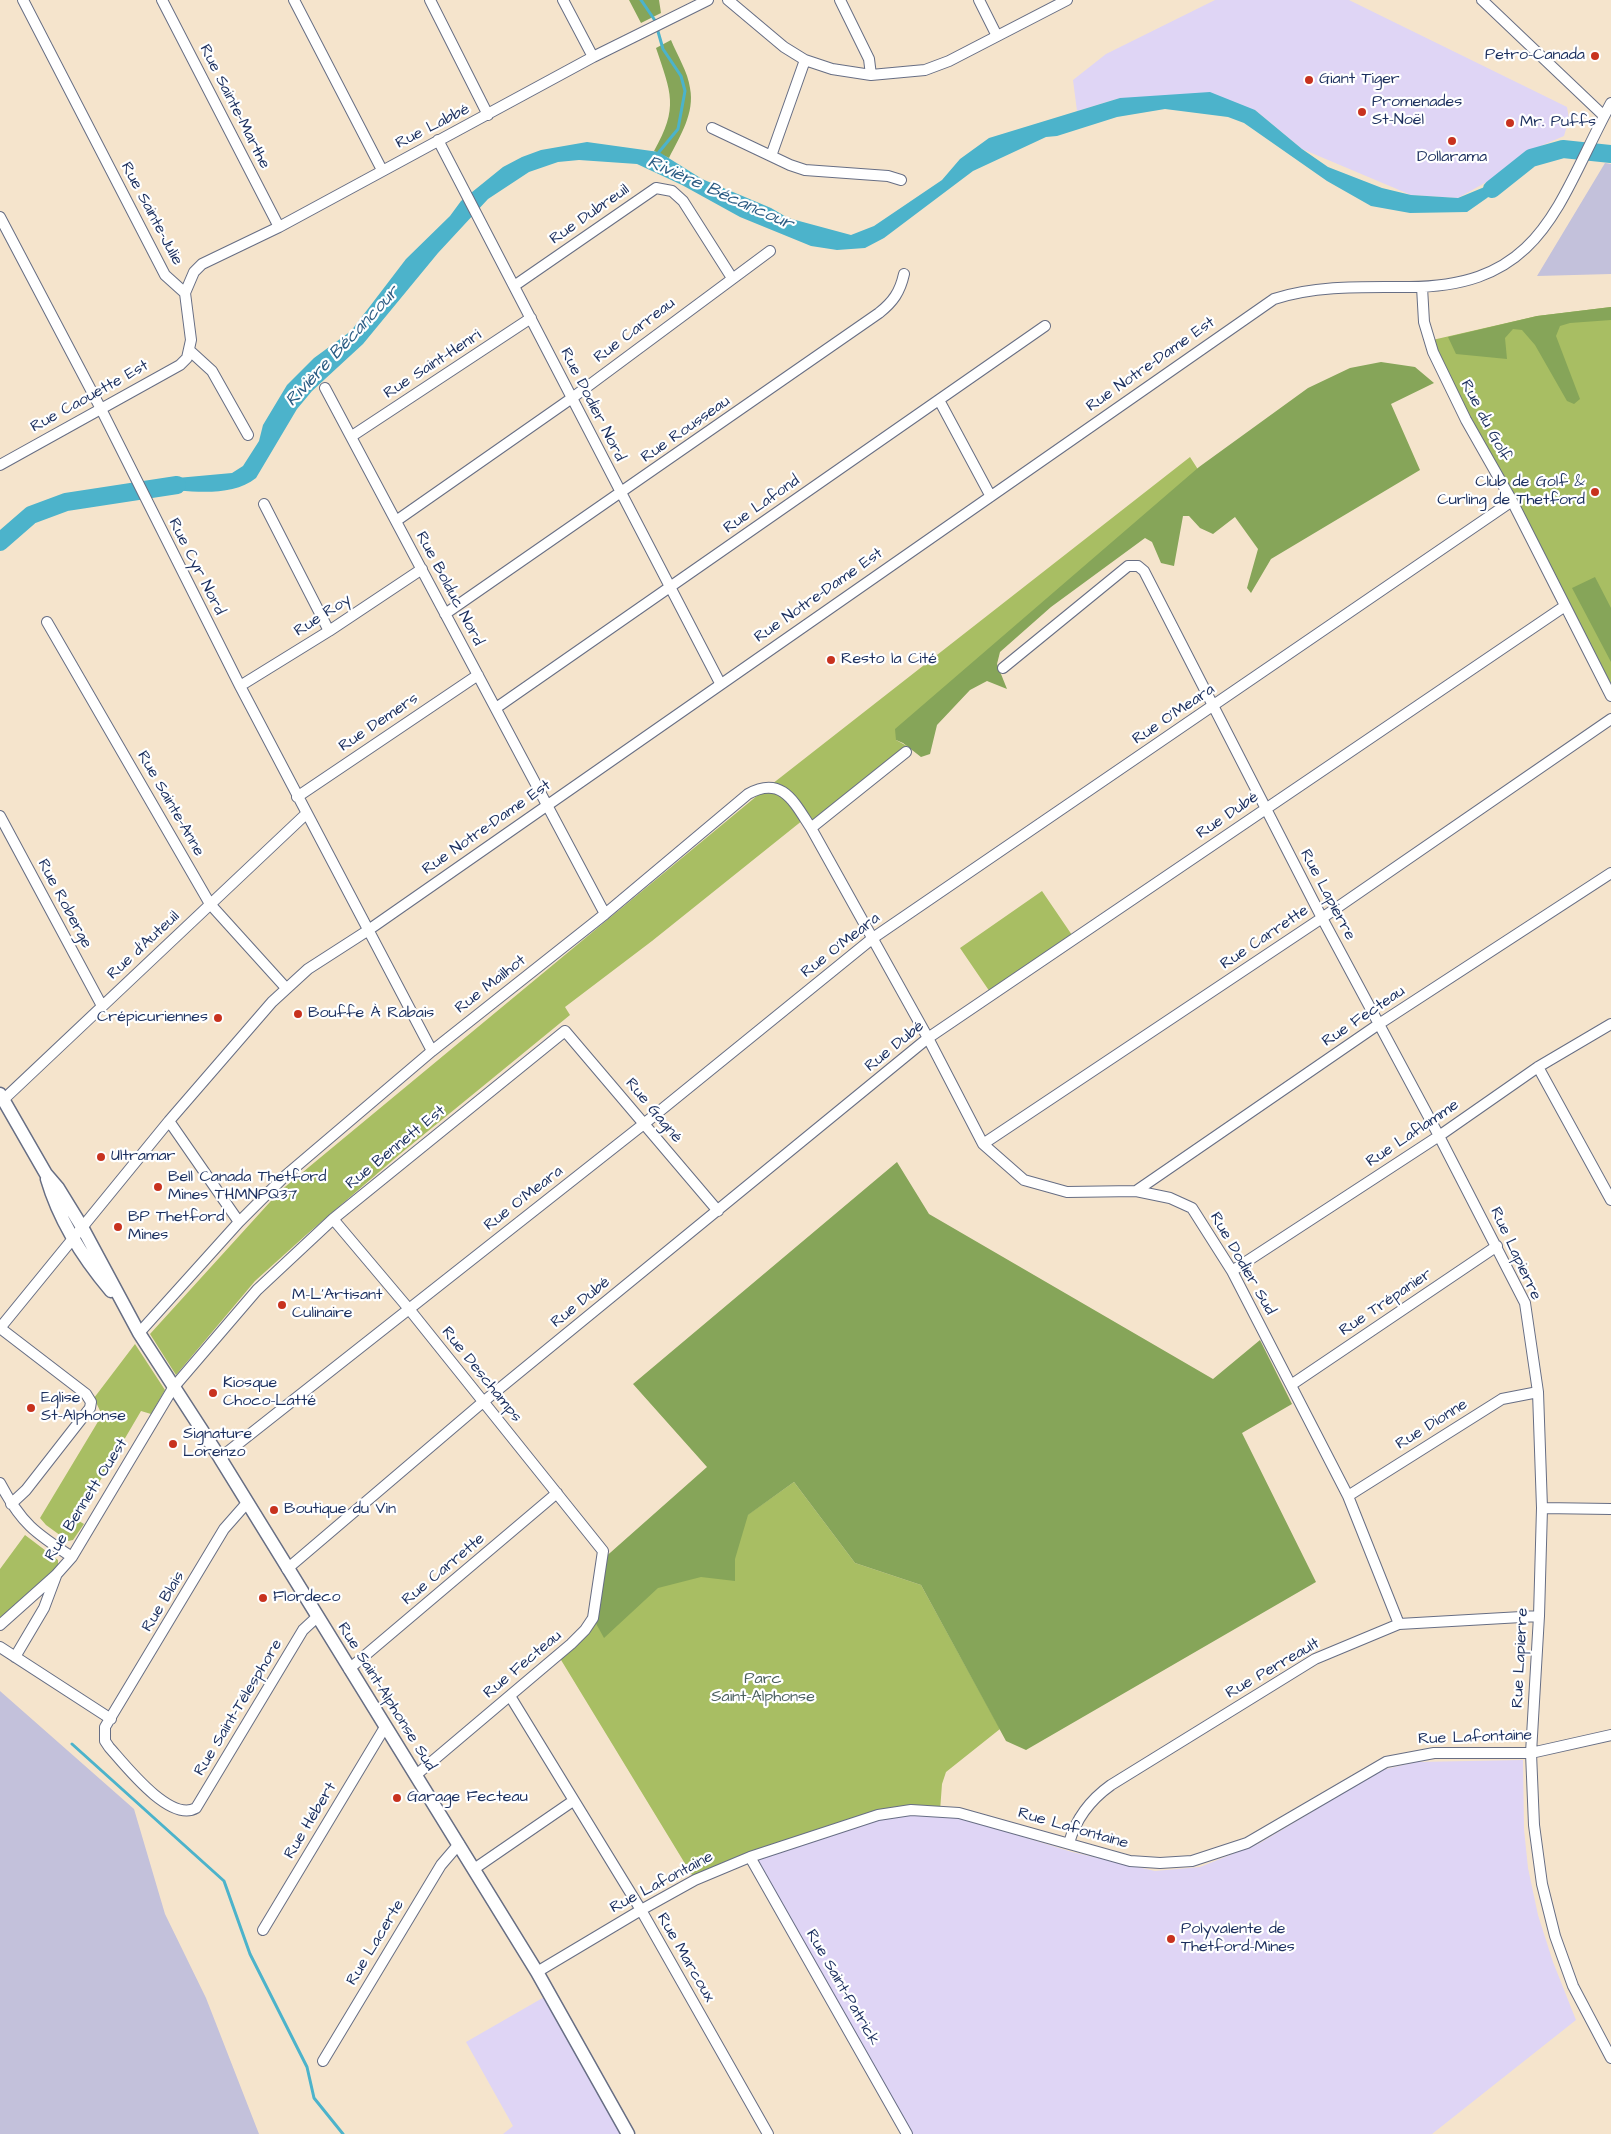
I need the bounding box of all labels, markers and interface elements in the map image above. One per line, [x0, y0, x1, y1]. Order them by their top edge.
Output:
street label: Rue Sainte-Marthe [194, 42, 274, 172]
place label: Petro-Canada [1485, 46, 1585, 66]
marker: Petro-Canada [1589, 50, 1601, 62]
place label: Giant Tiger [1319, 70, 1400, 90]
marker: Giant Tiger [1303, 74, 1315, 86]
place label: Promenades St-Noël [1372, 93, 1462, 131]
street label: Rue Labbé [393, 100, 473, 154]
marker: Promenades St-Noël [1356, 106, 1368, 118]
place label: Mr. Puffs [1520, 113, 1596, 133]
marker: Mr. Puffs [1504, 117, 1516, 129]
marker: Dollarama [1446, 135, 1458, 147]
place label: Dollarama [1417, 148, 1487, 168]
water label: Rivière Bécancour [644, 152, 796, 236]
street label: Rue Sainte-Julie [116, 159, 186, 269]
street label: Rue Dubreuil [547, 181, 633, 249]
water label: Rivière Bécancour [282, 282, 404, 412]
street label: Rue Carreau [591, 294, 679, 368]
street label: Rue Notre-Dame Est [1083, 313, 1219, 417]
street label: Rue Saint-Henri [381, 326, 485, 404]
street label: Rue Dodier Nord [555, 345, 629, 465]
street label: Rue Caouette Est [28, 357, 152, 437]
street label: Rue du Golf [1456, 377, 1514, 465]
street label: Rue Rousseau [638, 392, 734, 468]
street label: Rue Lafond [720, 472, 804, 538]
place label: Club de Golf & Curling de Thetford [1437, 473, 1585, 511]
marker: Club de Golf & Curling de Thetford [1589, 486, 1601, 498]
street label: Rue Cyr Nord [163, 515, 229, 619]
street label: Rue Bolduc Nord [411, 529, 487, 649]
street label: Rue Notre-Dame Est [751, 544, 887, 648]
street label: Rue Roy [291, 591, 355, 641]
place label: Resto la Cité [841, 650, 937, 670]
marker: Resto la Cité [825, 654, 837, 666]
street label: Rue O'Meara [1129, 681, 1219, 749]
street label: Rue Demers [336, 689, 422, 757]
street label: Rue Sainte-Anne [132, 748, 208, 860]
street label: Rue Notre-Dame Est [419, 776, 555, 880]
street label: Rue Dubé [1193, 788, 1263, 844]
street label: Rue Lapierre [1295, 846, 1359, 944]
street label: Rue Roberge [32, 856, 96, 952]
street label: Rue Carrette [1217, 902, 1313, 974]
street label: Rue d'Auteuil [104, 908, 184, 984]
street label: Rue O'Meara [798, 909, 884, 983]
street label: Rue Mailhot [452, 951, 530, 1019]
street label: Rue Fecteau [1319, 982, 1409, 1052]
place label: Bouffe À Rabais [308, 1004, 434, 1024]
place label: Crépicuriennes [97, 1008, 208, 1028]
marker: Bouffe À Rabais [292, 1008, 304, 1020]
marker: Crépicuriennes [212, 1012, 224, 1024]
street label: Rue Dubé [861, 1017, 929, 1077]
street label: Rue Gagné [620, 1075, 686, 1147]
street label: Rue Laflamme [1363, 1096, 1463, 1172]
street label: Rue Bennett Est [342, 1102, 450, 1194]
place label: Ultramar [111, 1147, 175, 1167]
marker: Ultramar [95, 1151, 107, 1163]
street label: Rue O'Meara [481, 1162, 567, 1236]
place label: Bell Canada Thetford Mines THMNPQ37 [168, 1168, 326, 1206]
marker: Bell Canada Thetford Mines THMNPQ37 [152, 1181, 164, 1193]
street label: Rue Lapierre [1485, 1205, 1545, 1303]
place label: BP Thetford Mines [128, 1208, 225, 1246]
street label: Rue Dodier Sud [1205, 1209, 1279, 1319]
marker: BP Thetford Mines [112, 1221, 124, 1233]
street label: Rue Trépanier [1336, 1265, 1436, 1341]
street label: Rue Dubé [547, 1273, 615, 1333]
place label: M-L'Artisant Culinaire [292, 1286, 382, 1324]
marker: M-L'Artisant Culinaire [276, 1299, 288, 1311]
street label: Rue Deschamps [437, 1323, 525, 1427]
place label: Kiosque Choco-Latté [223, 1374, 316, 1412]
marker: Kiosque Choco-Latté [207, 1387, 219, 1399]
place label: Eglise St-Alphonse [41, 1389, 126, 1427]
street label: Rue Dionne [1393, 1395, 1471, 1455]
marker: Eglise St-Alphonse [25, 1402, 37, 1414]
place label: Signature Lorenzo [183, 1425, 252, 1463]
street label: Rue Bennett Ouest [42, 1435, 132, 1565]
marker: Signature Lorenzo [167, 1438, 179, 1450]
place label: Boutique du Vin [284, 1500, 396, 1520]
marker: Boutique du Vin [268, 1504, 280, 1516]
street label: Rue Carrette [399, 1530, 489, 1610]
street label: Rue Blais [138, 1568, 190, 1636]
place label: Flordeco [273, 1588, 340, 1608]
marker: Flordeco [257, 1592, 269, 1604]
street label: Rue Lapierre [1509, 1608, 1533, 1708]
street label: Rue Saint-Alphonse Sud [333, 1619, 439, 1775]
street label: Rue Fecteau [480, 1627, 566, 1703]
street label: Rue Perreault [1223, 1634, 1323, 1704]
street label: Rue Saint-Télesphore [191, 1636, 287, 1780]
park label: Parc Saint-Alphonse [711, 1670, 815, 1708]
street label: Rue Lafontaine [1418, 1726, 1532, 1750]
street label: Rue Hébert [281, 1779, 341, 1863]
place label: Garage Fecteau [407, 1788, 528, 1808]
marker: Garage Fecteau [391, 1792, 403, 1804]
street label: Rue Lafontaine [1016, 1804, 1130, 1854]
street label: Rue Lafontaine [607, 1848, 717, 1918]
street label: Rue Lacerte [343, 1897, 409, 1989]
street label: Rue Marcoux [652, 1910, 718, 2006]
place label: Polyvalente de Thetford-Mines [1181, 1920, 1295, 1958]
street label: Rue Saint-Patrick [801, 1927, 883, 2049]
marker: Polyvalente de Thetford-Mines [1165, 1933, 1177, 1945]

